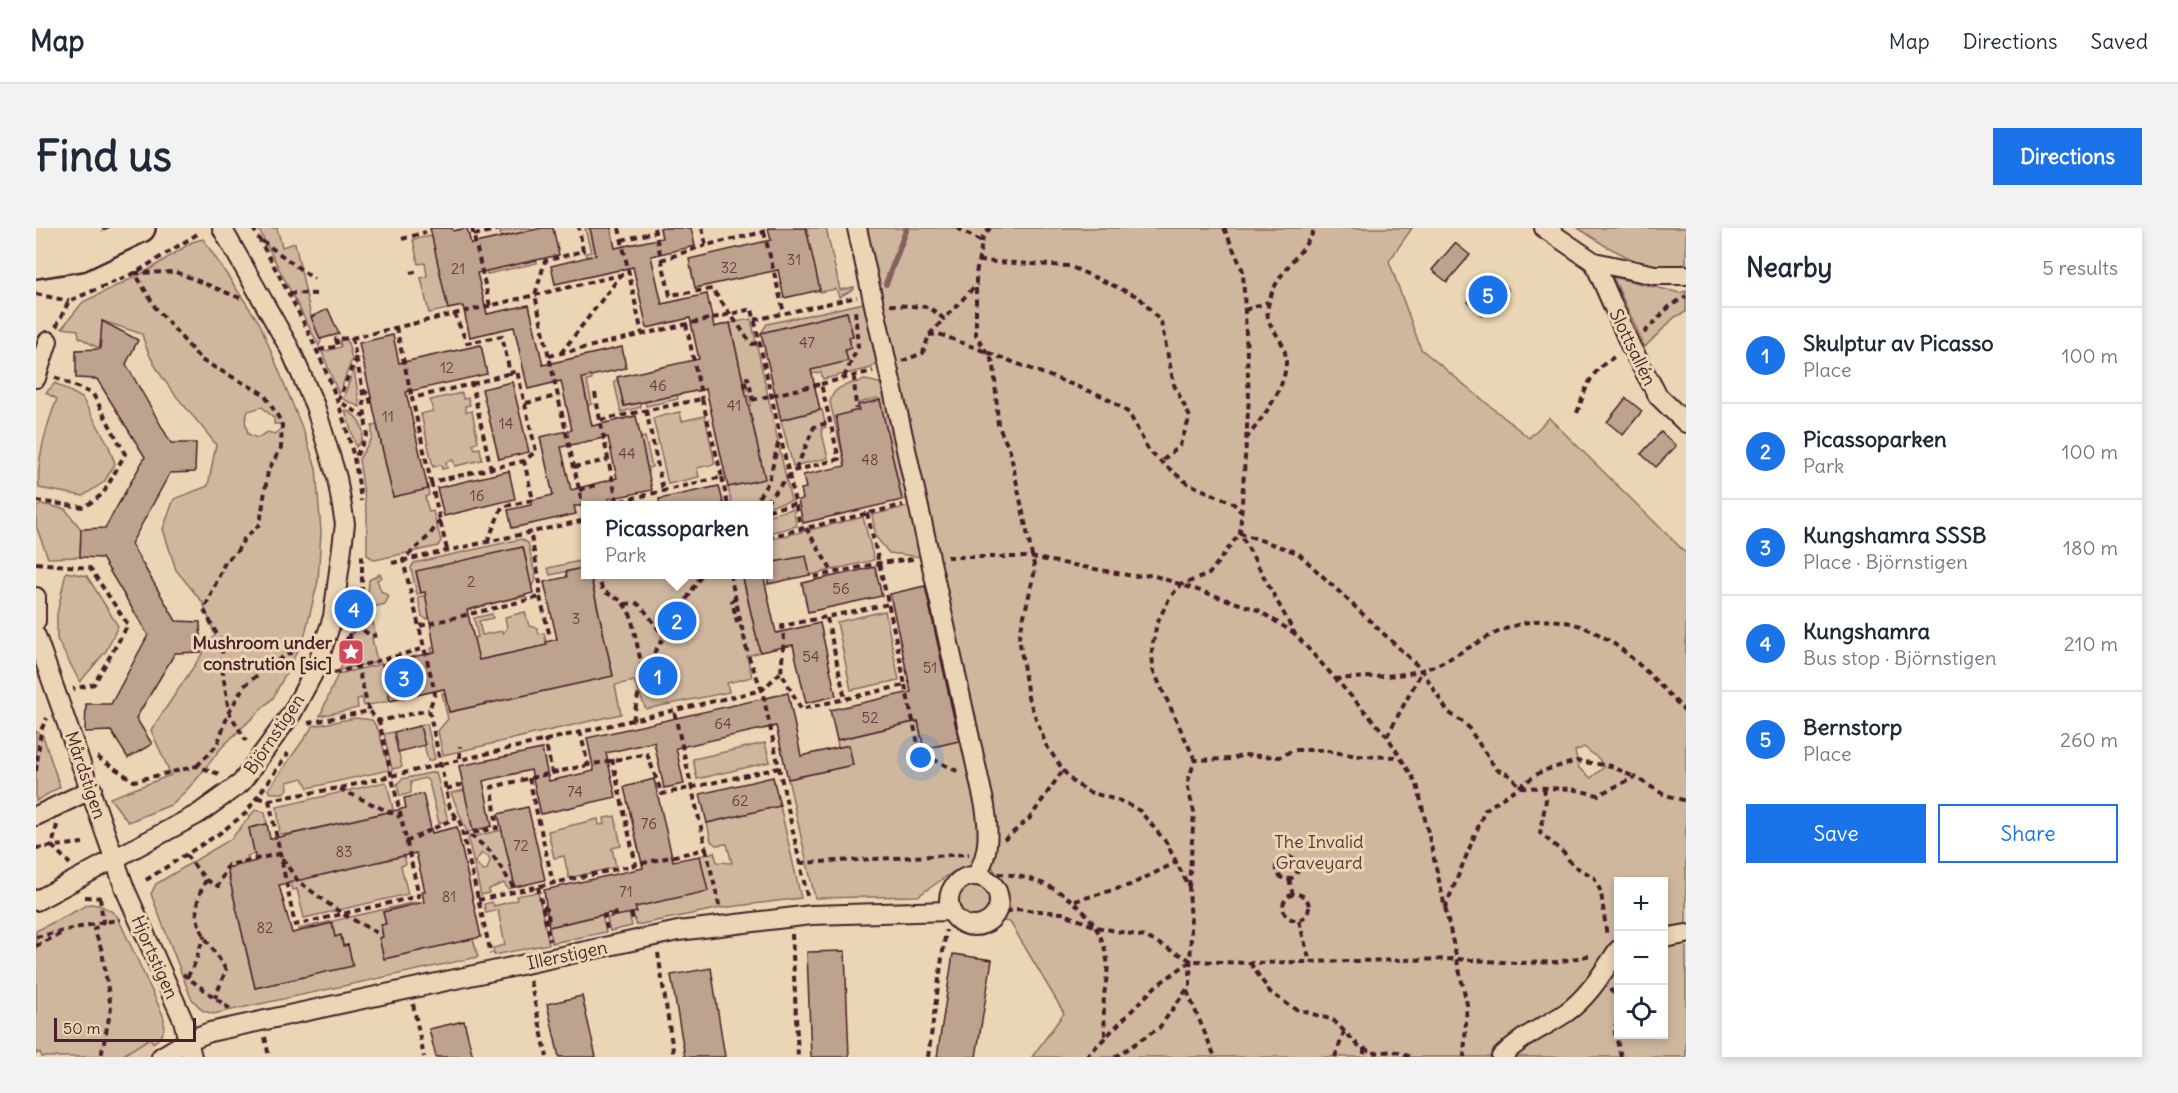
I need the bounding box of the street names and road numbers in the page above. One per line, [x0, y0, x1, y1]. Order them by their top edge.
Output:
street label: Slottsallén [1605, 305, 1661, 389]
street label: Björnstigen [239, 689, 309, 779]
street label: Mårdstigen [60, 728, 112, 822]
street label: Hjortstigen [126, 912, 184, 1002]
street label: Illerstigen [525, 935, 609, 975]

